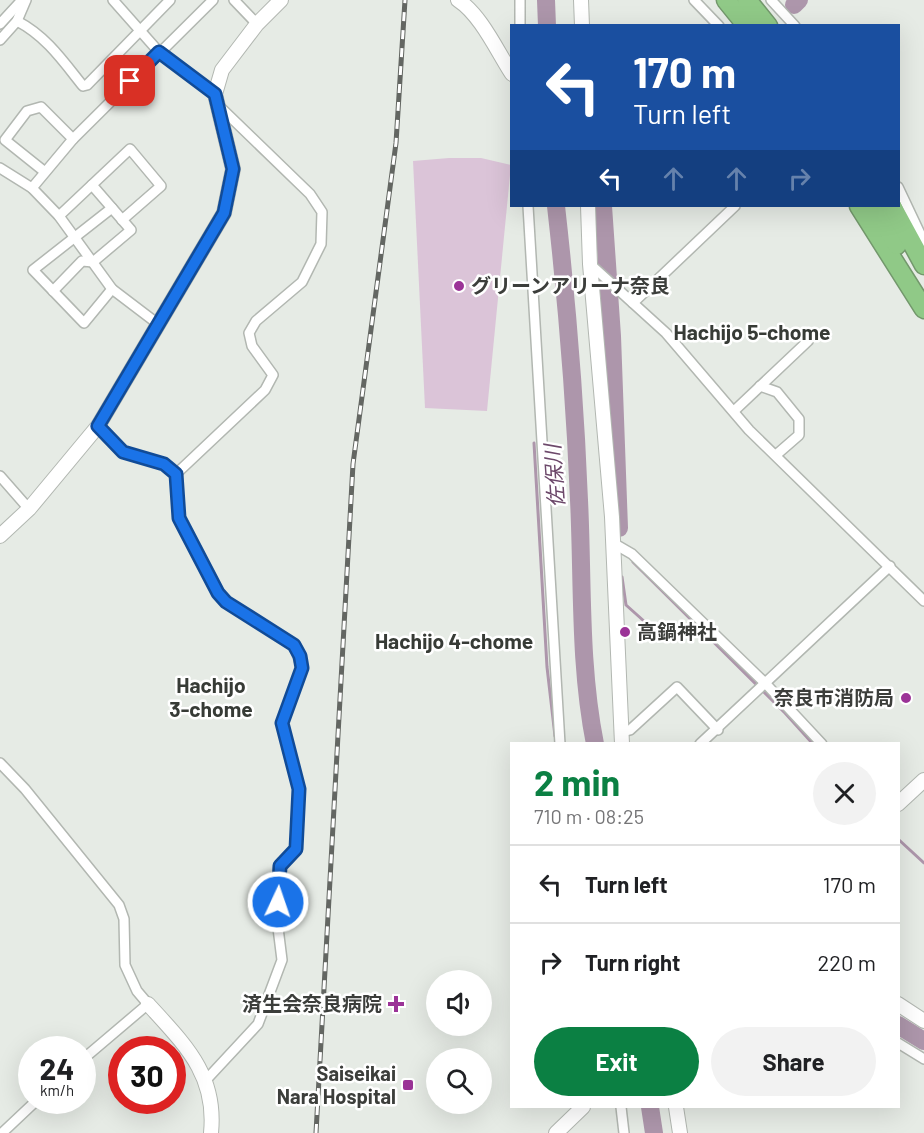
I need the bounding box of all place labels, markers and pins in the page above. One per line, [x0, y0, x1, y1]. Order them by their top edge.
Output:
pin [104, 55, 155, 106]
place label: グリーンアリーナ奈良 [471, 273, 670, 297]
marker: グリーンアリーナ奈良 [452, 279, 466, 293]
place label: 高鍋神社 [637, 619, 717, 643]
marker: 高鍋神社 [618, 625, 632, 639]
place label: 奈良市消防局 [774, 685, 894, 709]
marker: 奈良市消防局 [899, 691, 913, 705]
place label: 済生会奈良病院 [242, 991, 382, 1015]
marker: 済生会奈良病院 [387, 995, 405, 1013]
place label: Saiseikai Nara Hospital [277, 1061, 396, 1108]
marker: Saiseikai Nara Hospital [401, 1078, 415, 1092]

